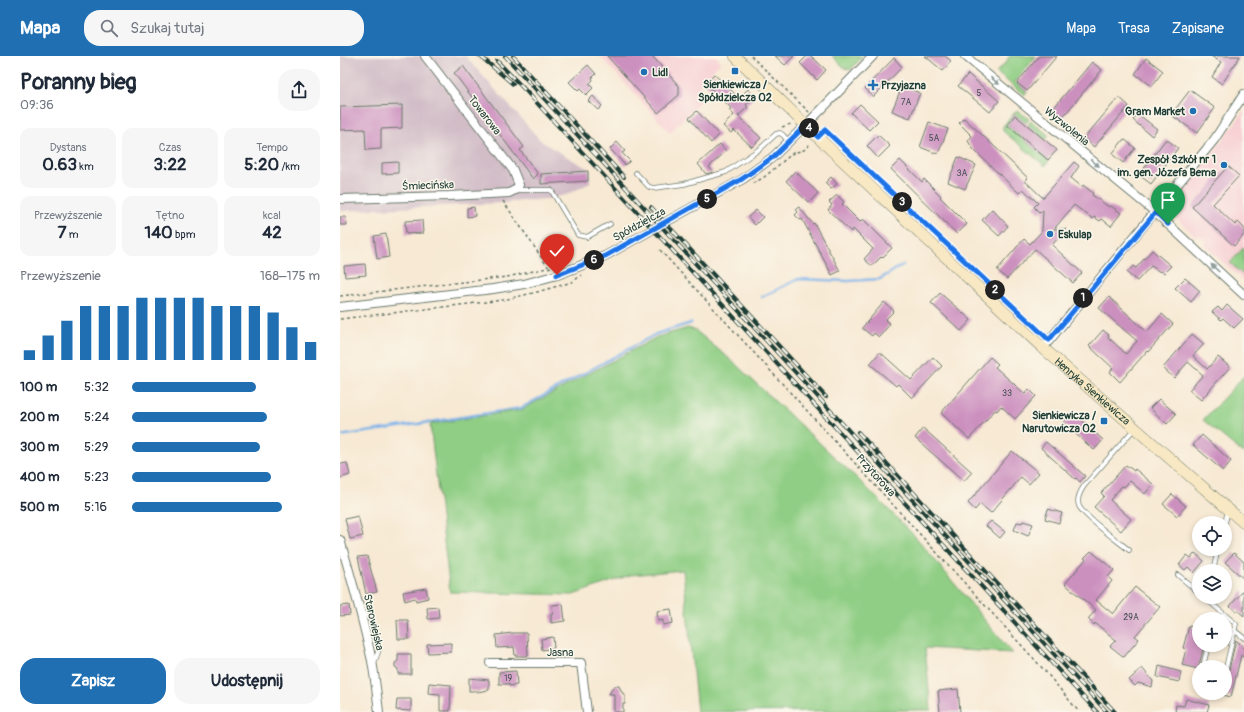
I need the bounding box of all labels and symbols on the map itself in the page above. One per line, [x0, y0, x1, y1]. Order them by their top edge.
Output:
place label: Lidl [652, 66, 669, 79]
marker: Sienkiewicza / Spółdzielcza 02 [730, 66, 740, 76]
marker: Lidl [639, 67, 649, 77]
one-way arrow [989, 77, 1000, 86]
place label: Sienkiewicza / Spółdzielcza 02 [698, 78, 772, 104]
place label: Przyjazna [881, 79, 926, 92]
marker: Przyjazna [868, 80, 878, 90]
house number: 5 [977, 88, 982, 99]
street label: Towarowa [465, 93, 504, 137]
house number: 7A [901, 97, 911, 108]
street label: Wyzwolenia [1042, 104, 1092, 149]
place label: Gram Market [1125, 105, 1186, 118]
marker: Gram Market [1188, 106, 1198, 116]
pin: 4 [799, 118, 819, 138]
house number: 5A [929, 133, 940, 144]
place label: Zespół Szkół nr 1 im. gen. Józefa Bema [1118, 153, 1216, 179]
one-way arrow [1090, 159, 1101, 168]
marker: Zespół Szkół nr 1 im. gen. Józefa Bema [1219, 160, 1229, 170]
house number: 3A [957, 168, 968, 179]
street label: Śmiecińska [402, 178, 454, 193]
pin [1151, 183, 1185, 224]
pin: 5 [697, 189, 717, 209]
pin: 3 [892, 192, 912, 212]
street label: Spółdzielcza [611, 205, 668, 244]
place label: Eskulap [1058, 228, 1092, 241]
marker: Eskulap [1045, 229, 1055, 239]
pin [540, 234, 574, 275]
pin: 6 [584, 250, 604, 270]
one-way arrow [1211, 264, 1220, 273]
pin: 2 [985, 280, 1005, 300]
pin: 1 [1073, 288, 1093, 308]
street label: Henryka Sienkiewicza [1051, 355, 1133, 428]
house number: 33 [1002, 388, 1012, 399]
place label: Sienkiewicza / Narutowicza 02 [1022, 409, 1096, 435]
marker: Sienkiewicza / Narutowicza 02 [1099, 416, 1109, 426]
street label: Przytorowa [853, 451, 898, 499]
street label: Starowiejska [361, 593, 386, 652]
house number: 29A [1123, 612, 1139, 623]
street label: Jasna [547, 646, 573, 659]
house number: 19 [504, 673, 512, 684]

